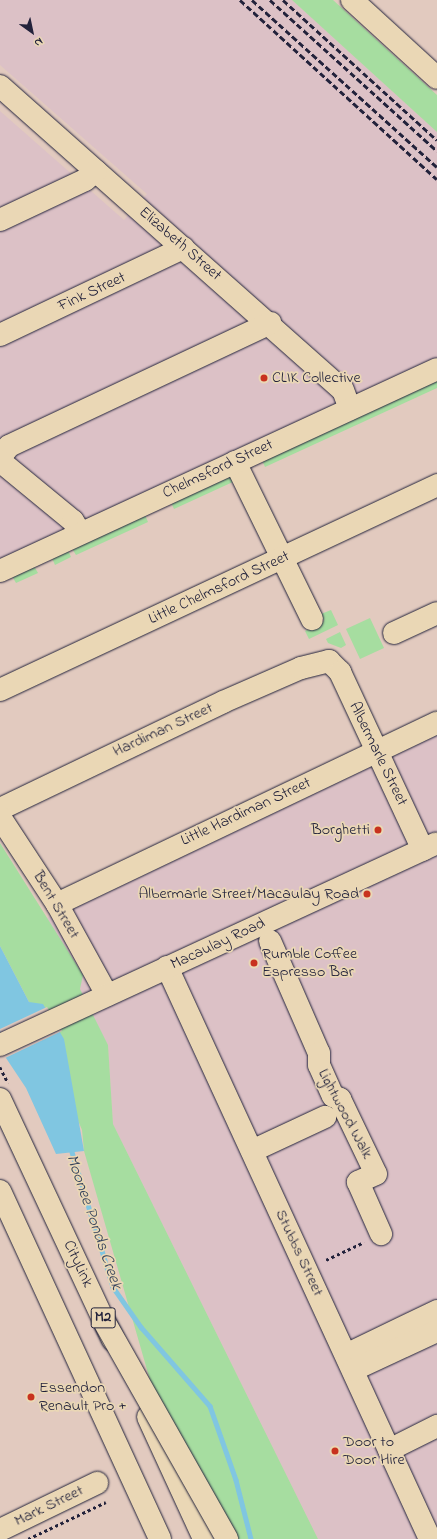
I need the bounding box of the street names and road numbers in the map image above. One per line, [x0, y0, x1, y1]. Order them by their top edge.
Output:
street label: Elizabeth Street [135, 203, 225, 285]
street label: Fink Street [55, 268, 129, 316]
street label: Chelmsford Street [160, 435, 276, 503]
street label: Little Chelmsford Street [145, 547, 293, 629]
street label: Hardiman Street [110, 698, 216, 762]
street label: Albermarle Street [345, 699, 411, 809]
street label: Little Hardiman Street [178, 773, 314, 851]
street label: Bent Street [28, 868, 84, 942]
street label: Macaulay Road [168, 914, 268, 974]
street label: Lightwood Walk [313, 1066, 377, 1162]
street label: Stubbs Street [271, 1207, 327, 1299]
street label: CityLink [59, 1237, 97, 1291]
road number: M2 [90, 1305, 116, 1331]
street label: Mark Street [11, 1481, 87, 1531]

